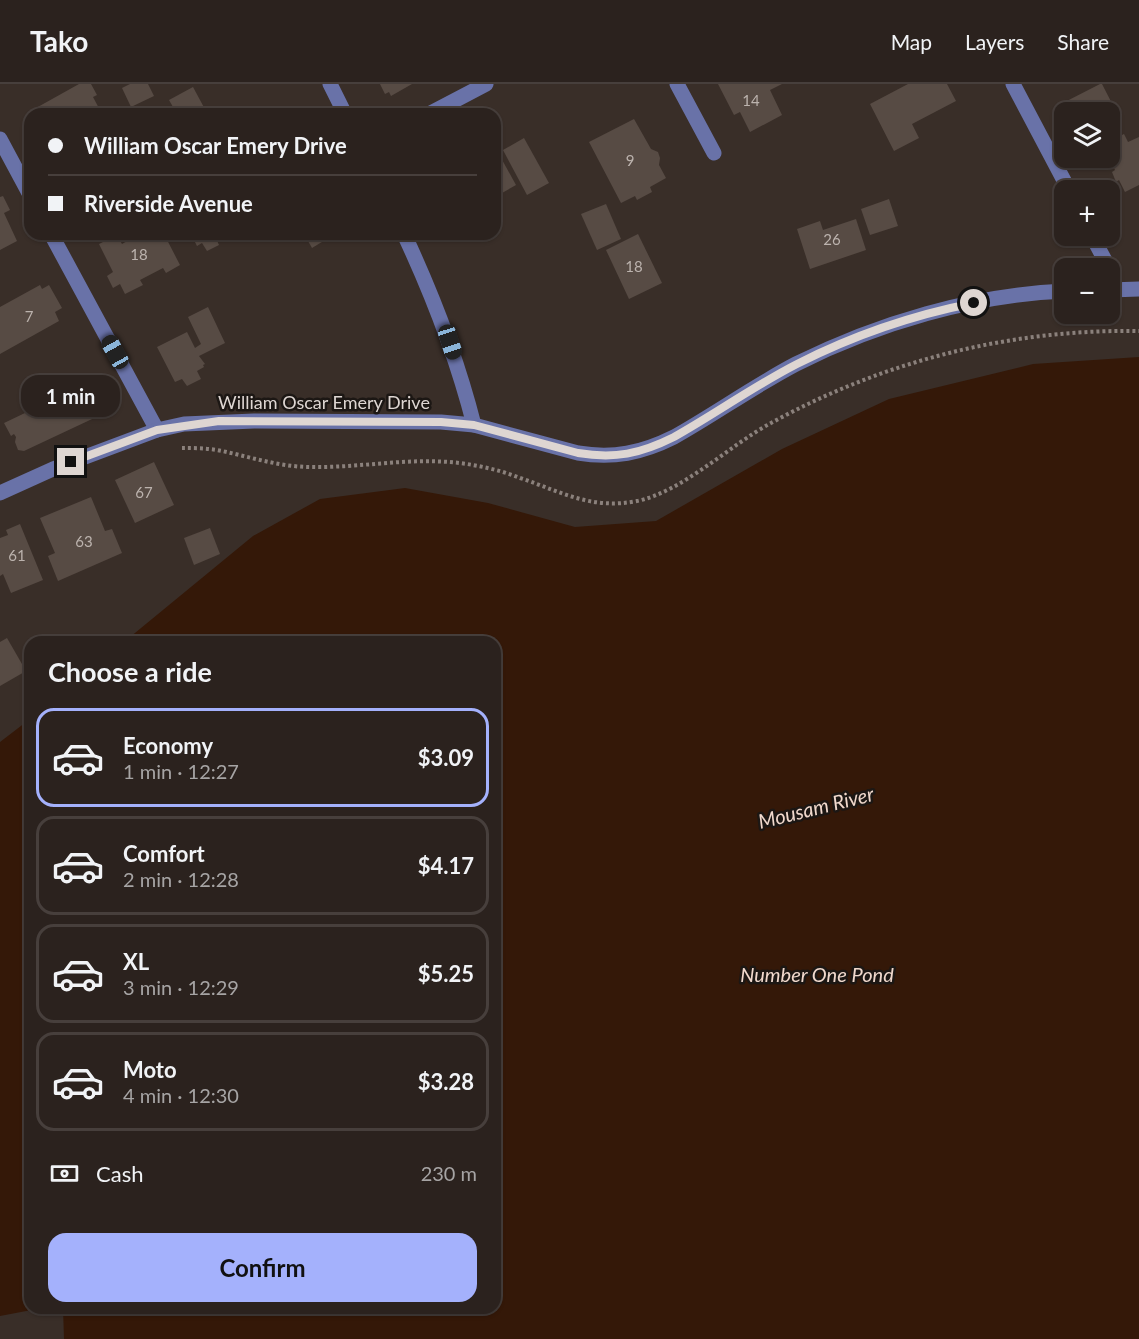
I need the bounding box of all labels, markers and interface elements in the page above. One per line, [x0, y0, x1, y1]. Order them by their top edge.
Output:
text: Tako [30, 24, 88, 58]
text: Map [891, 29, 932, 54]
text: Layers [965, 29, 1024, 54]
text: Share [1057, 29, 1109, 54]
house number: 14 [742, 91, 760, 109]
map controls [1054, 102, 1120, 324]
button: layers [1054, 102, 1120, 168]
text: William Oscar Emery Drive [84, 132, 347, 159]
house number: 9 [626, 151, 634, 169]
button: + [1054, 180, 1120, 246]
text: Riverside Avenue [84, 190, 253, 217]
house number: 26 [823, 230, 841, 248]
house number: 18 [130, 245, 148, 263]
house number: 18 [625, 257, 643, 275]
button: − [1054, 258, 1120, 324]
route start [960, 289, 987, 316]
house number: 7 [25, 307, 34, 325]
car [436, 322, 464, 362]
car [98, 332, 132, 372]
callout: 1 min [22, 375, 121, 417]
text: 1 min [46, 384, 95, 408]
street label: William Oscar Emery Drive [218, 391, 430, 413]
route end [57, 448, 84, 475]
house number: 67 [135, 483, 153, 501]
house number: 63 [75, 532, 93, 550]
house number: 61 [8, 546, 26, 564]
text: Choose a ride [48, 655, 212, 688]
icon: car [51, 731, 105, 785]
text: Economy [123, 732, 213, 759]
text: $3.09 [418, 744, 474, 771]
text: 1 min · 12:27 [123, 759, 239, 783]
water label: Mousam River [755, 781, 877, 833]
icon: car [51, 839, 105, 893]
text: Comfort [123, 840, 205, 867]
text: $4.17 [418, 852, 474, 879]
text: 2 min · 12:28 [123, 867, 239, 891]
icon: car [51, 947, 105, 1001]
text: XL [123, 948, 149, 975]
text: $5.25 [418, 960, 474, 987]
water label: Number One Pond [740, 962, 894, 986]
text: 3 min · 12:29 [123, 975, 239, 999]
icon: car [51, 1055, 105, 1109]
text: Moto [123, 1056, 177, 1083]
text: $3.28 [418, 1068, 474, 1095]
text: 4 min · 12:30 [123, 1083, 239, 1107]
icon: cash [48, 1157, 81, 1190]
text: Cash [96, 1160, 143, 1187]
text: 230 m [421, 1161, 477, 1185]
button: Confirm [48, 1233, 477, 1302]

